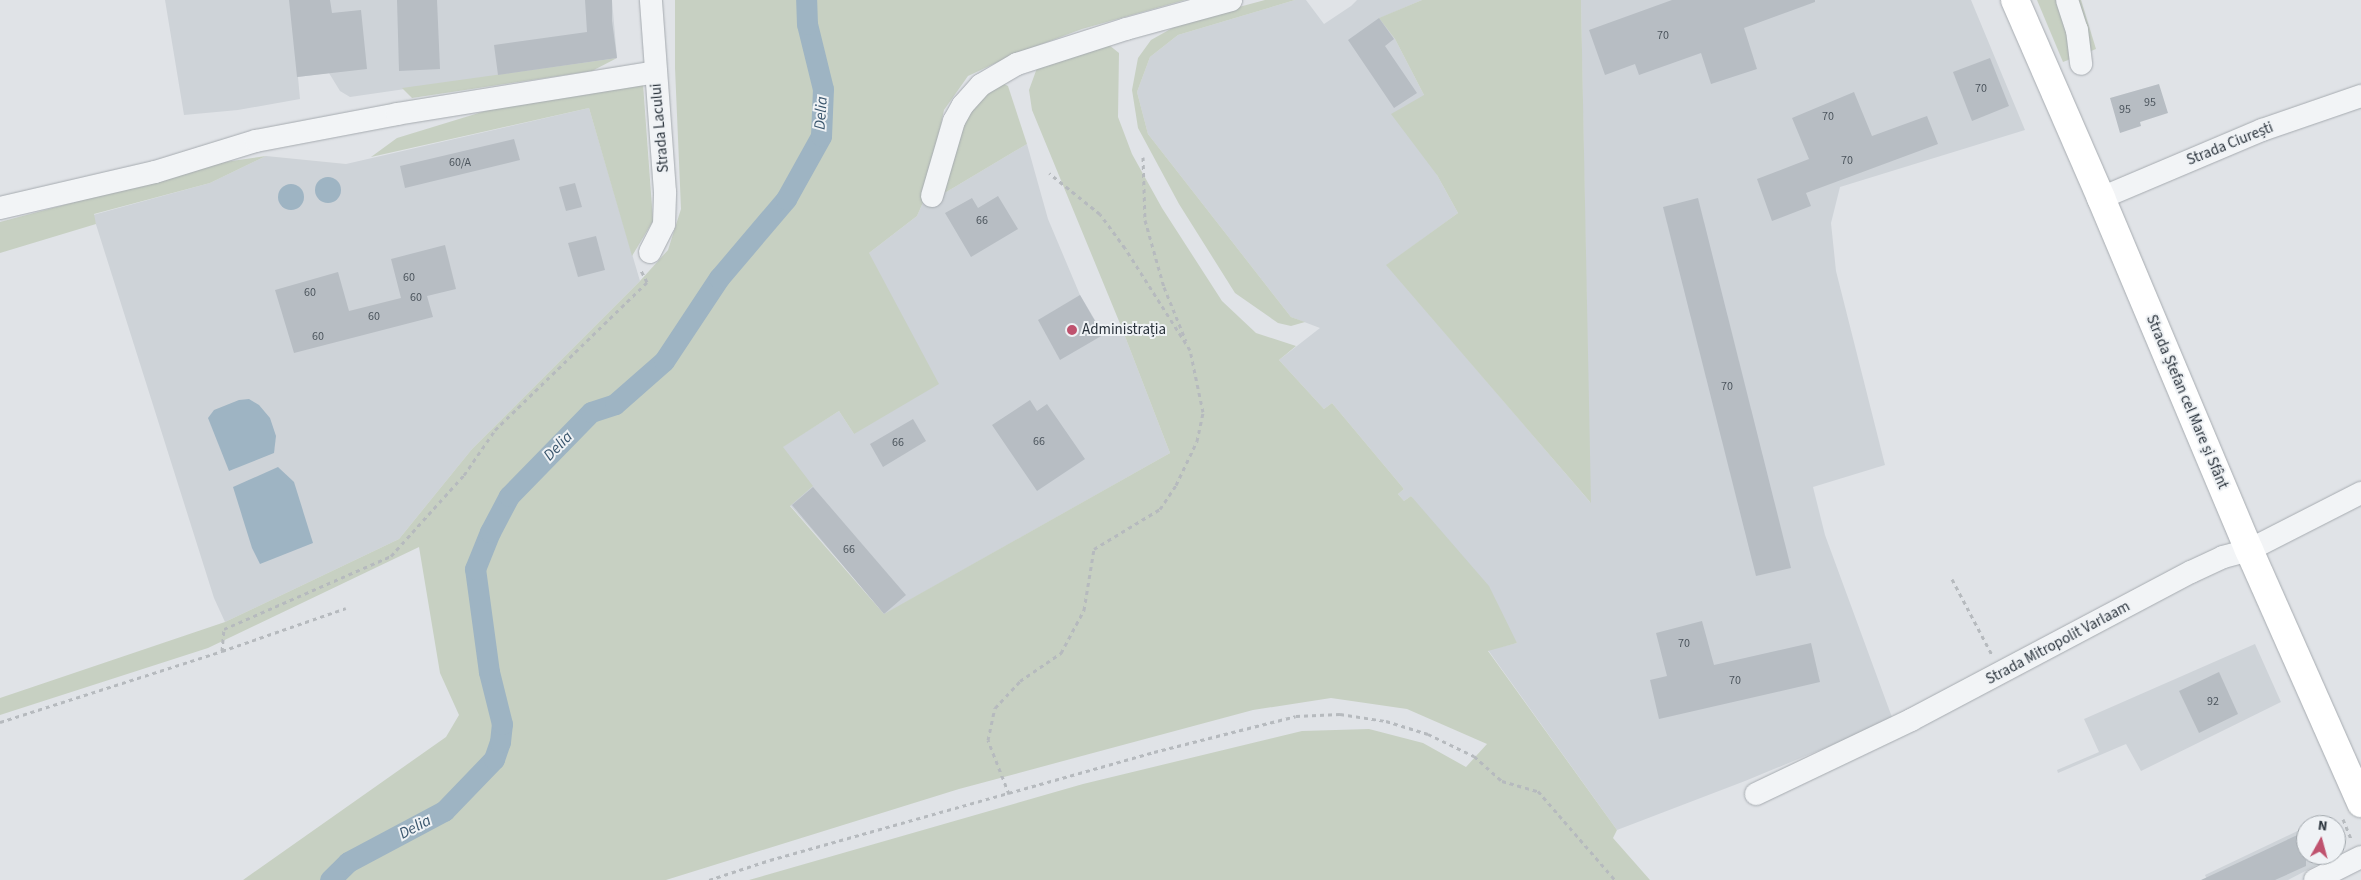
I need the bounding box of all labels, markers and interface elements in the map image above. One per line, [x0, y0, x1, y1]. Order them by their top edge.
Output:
house number: 70 [1657, 29, 1669, 43]
house number: 70 [1975, 82, 1987, 96]
street label: Strada Lacului [647, 83, 673, 173]
water label: Delia [810, 96, 832, 130]
house number: 95 [2144, 96, 2156, 110]
house number: 95 [2119, 103, 2131, 117]
house number: 70 [1822, 110, 1834, 124]
street label: Strada Ciurești [2184, 118, 2276, 170]
house number: 70 [1841, 154, 1853, 168]
house number: 60/A [449, 156, 471, 170]
house number: 66 [976, 214, 988, 228]
house number: 60 [403, 271, 415, 285]
house number: 60 [304, 286, 316, 300]
house number: 60 [410, 291, 422, 305]
house number: 60 [368, 310, 380, 324]
street label: Strada Ștefan cel Mare și Sfânt [2142, 312, 2232, 492]
place label: Administrația [1082, 321, 1166, 339]
marker: Administrația [1066, 324, 1078, 336]
house number: 60 [312, 330, 324, 344]
house number: 70 [1721, 380, 1733, 394]
water label: Delia [539, 427, 577, 465]
house number: 66 [1033, 435, 1045, 449]
house number: 66 [892, 436, 904, 450]
house number: 66 [843, 543, 855, 557]
street label: Strada Mitropolit Varlaam [1983, 597, 2133, 689]
house number: 70 [1678, 637, 1690, 651]
house number: 70 [1729, 674, 1741, 688]
house number: 92 [2207, 695, 2219, 709]
water label: Delia [396, 811, 434, 843]
north arrow [2296, 815, 2346, 865]
text: N [2317, 816, 2329, 837]

